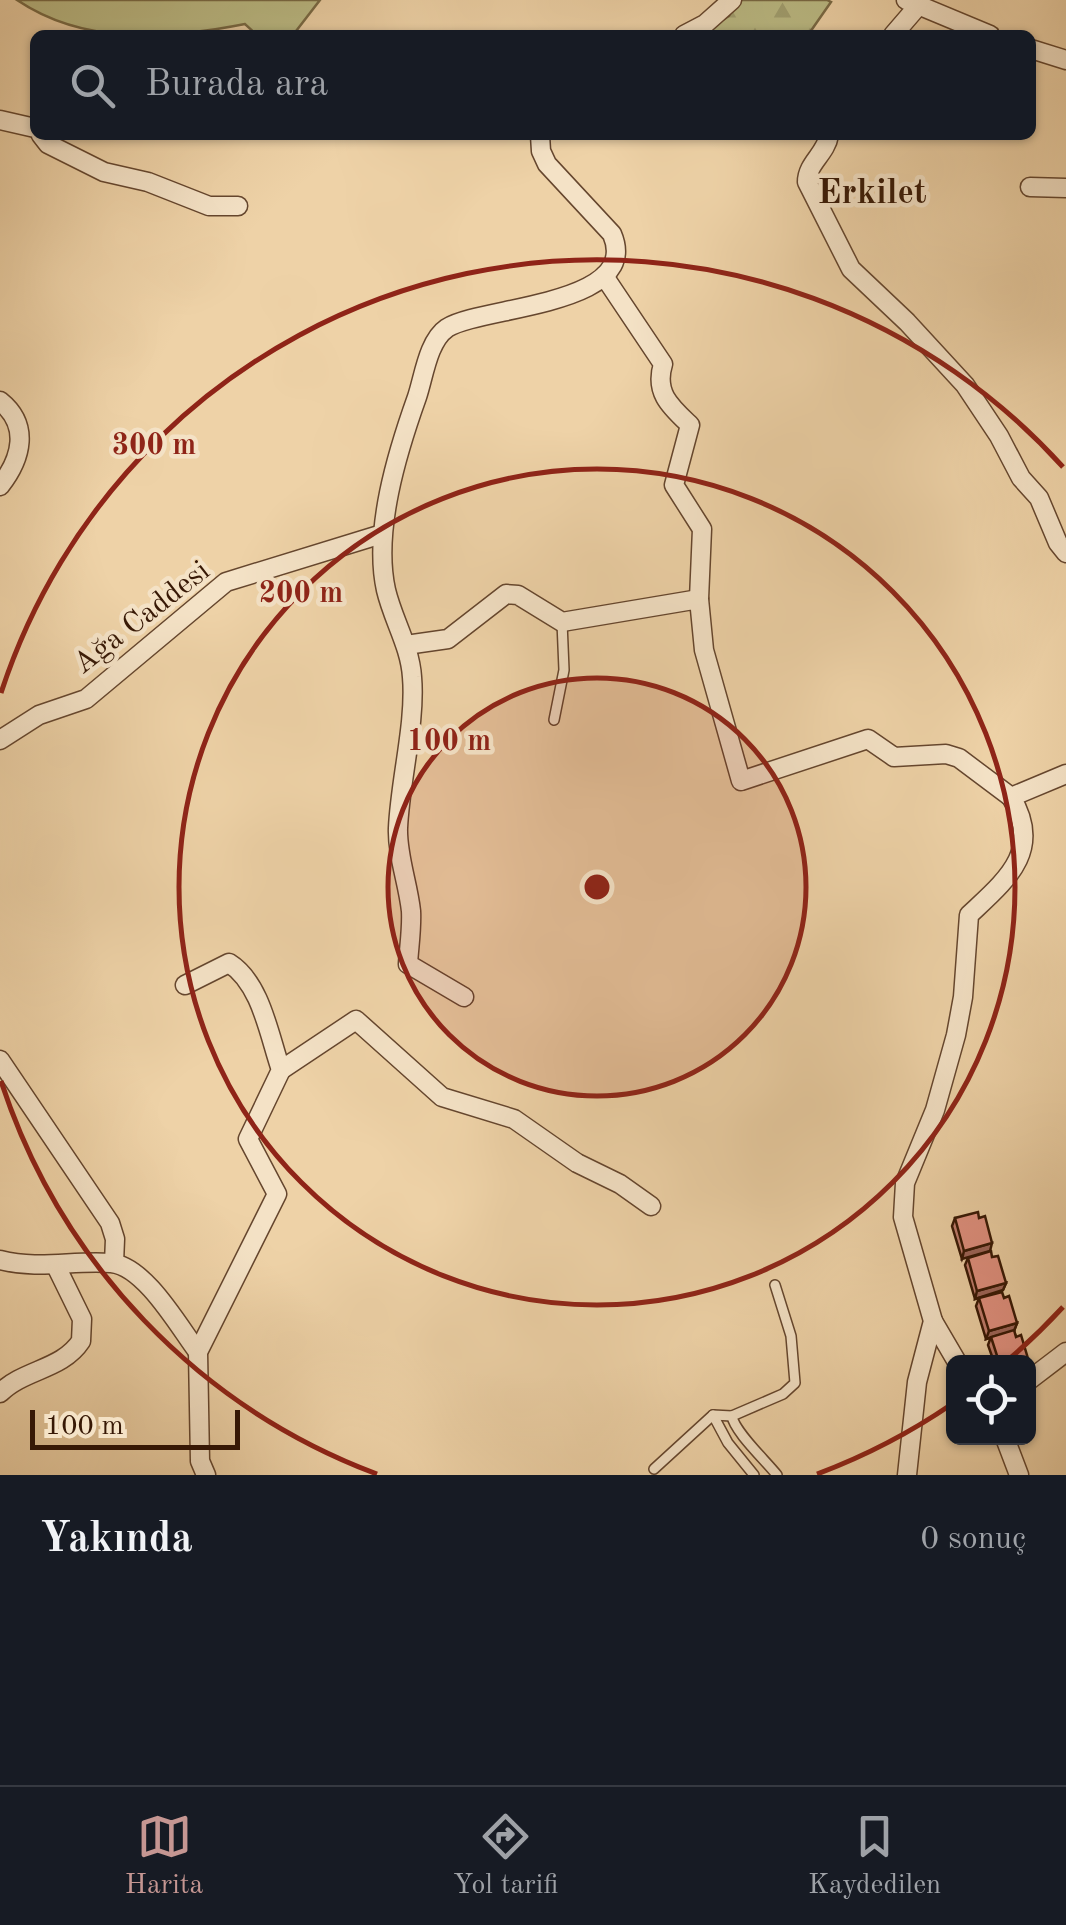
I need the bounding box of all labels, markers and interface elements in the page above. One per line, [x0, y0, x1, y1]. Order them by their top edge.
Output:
search box [30, 30, 1036, 140]
icon: search [65, 58, 120, 113]
text: Burada ara [145, 66, 328, 104]
district label: Erkilet [817, 176, 927, 211]
text: 300 m [112, 431, 196, 461]
street label: Ağa Caddesi [68, 556, 216, 680]
text: 200 m [259, 579, 343, 609]
text: 100 m [407, 727, 491, 757]
centre of rings [579, 869, 615, 905]
map controls [946, 1355, 1036, 1445]
button: locate [946, 1355, 1036, 1445]
scale bar [30, 1405, 240, 1450]
text: 100 m [45, 1413, 124, 1441]
text: Yakında [40, 1519, 193, 1561]
text: 0 sonuç [920, 1524, 1026, 1556]
tab: Harita [125, 1809, 203, 1904]
tab: Yol tarifi [453, 1809, 558, 1904]
tab: Kaydedilen [808, 1809, 941, 1904]

